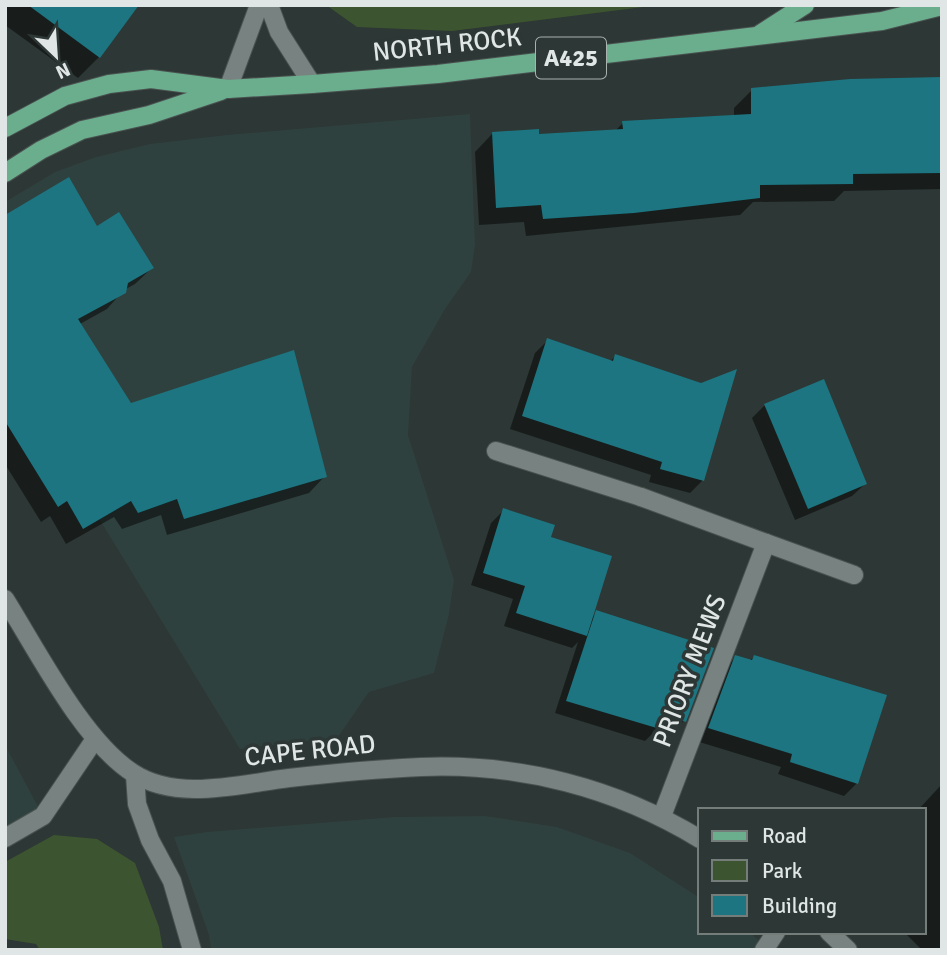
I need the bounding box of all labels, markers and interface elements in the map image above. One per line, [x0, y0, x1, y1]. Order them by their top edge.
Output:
north arrow [21, 21, 91, 91]
street label: NORTH ROCK [371, 21, 524, 69]
road number: A425 [536, 38, 606, 78]
text: N [52, 57, 74, 84]
street label: PRIORY MEWS [646, 590, 734, 752]
street label: CAPE ROAD [243, 728, 377, 774]
legend [698, 808, 926, 934]
text: Road [762, 823, 807, 849]
text: Park [762, 858, 803, 884]
text: Building [762, 893, 837, 919]

